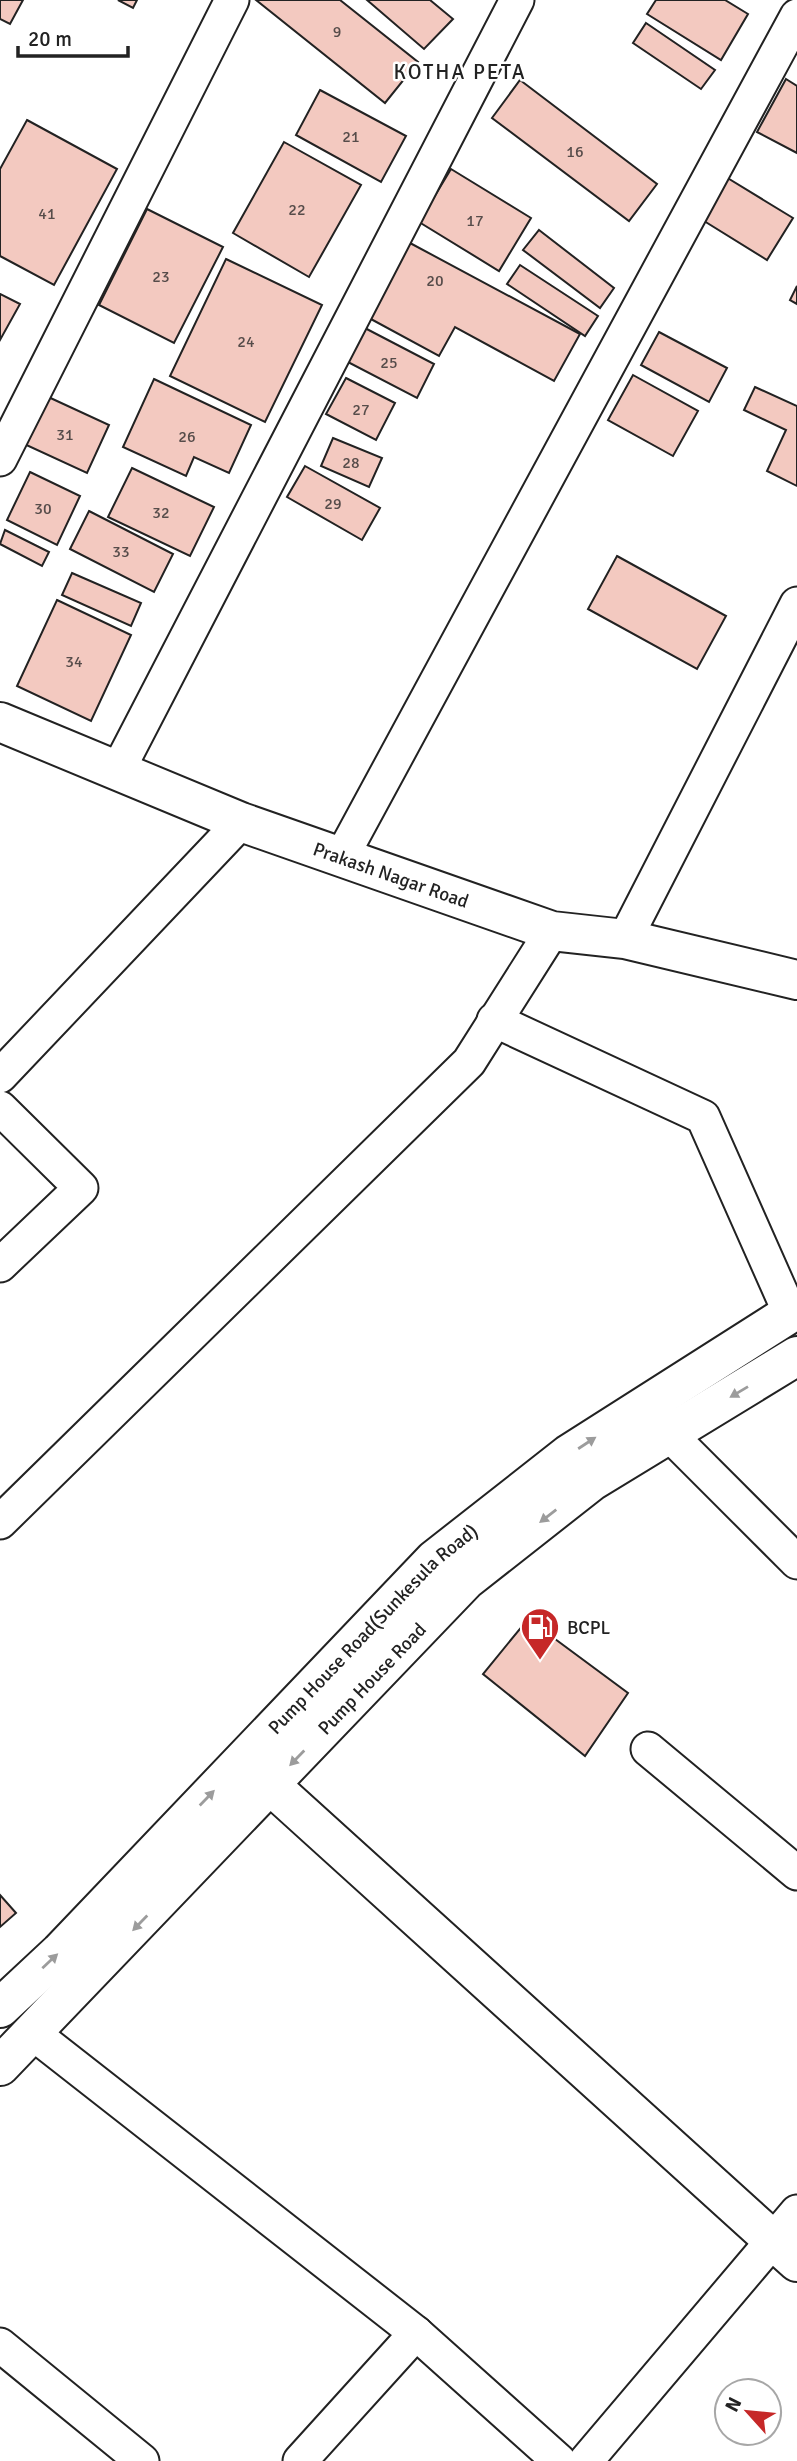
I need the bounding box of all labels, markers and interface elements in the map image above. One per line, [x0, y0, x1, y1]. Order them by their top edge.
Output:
scale bar [18, 14, 128, 58]
house number: 9 [333, 22, 341, 42]
text: 20 m [28, 26, 72, 52]
district label: KOTHA PETA [393, 59, 527, 85]
house number: 21 [342, 127, 360, 147]
house number: 16 [566, 142, 584, 162]
house number: 22 [288, 200, 306, 220]
house number: 41 [38, 204, 56, 224]
house number: 17 [466, 211, 484, 231]
house number: 23 [152, 267, 170, 287]
house number: 20 [426, 271, 444, 291]
house number: 24 [237, 332, 255, 352]
house number: 25 [380, 353, 398, 373]
house number: 27 [352, 400, 370, 420]
house number: 31 [56, 425, 74, 445]
house number: 26 [178, 427, 196, 447]
house number: 28 [342, 453, 360, 473]
house number: 29 [324, 494, 342, 514]
house number: 30 [34, 499, 52, 519]
house number: 32 [152, 503, 170, 523]
house number: 33 [112, 542, 130, 562]
house number: 34 [65, 652, 83, 672]
street label: Prakash Nagar Road [310, 837, 472, 914]
one-way arrow [729, 1385, 748, 1398]
one-way arrow [578, 1436, 597, 1449]
one-way arrow [540, 1508, 558, 1523]
street label: Pump House Road(Sunkesula Road) [264, 1519, 484, 1739]
fuel station icon: BCPL [519, 1606, 561, 1661]
place label: BCPL [567, 1616, 611, 1640]
street label: Pump House Road [313, 1619, 431, 1739]
one-way arrow [289, 1749, 305, 1766]
one-way arrow [199, 1789, 216, 1806]
one-way arrow [131, 1914, 148, 1931]
one-way arrow [41, 1954, 58, 1970]
north arrow [713, 2377, 783, 2447]
text: N [720, 2393, 747, 2416]

